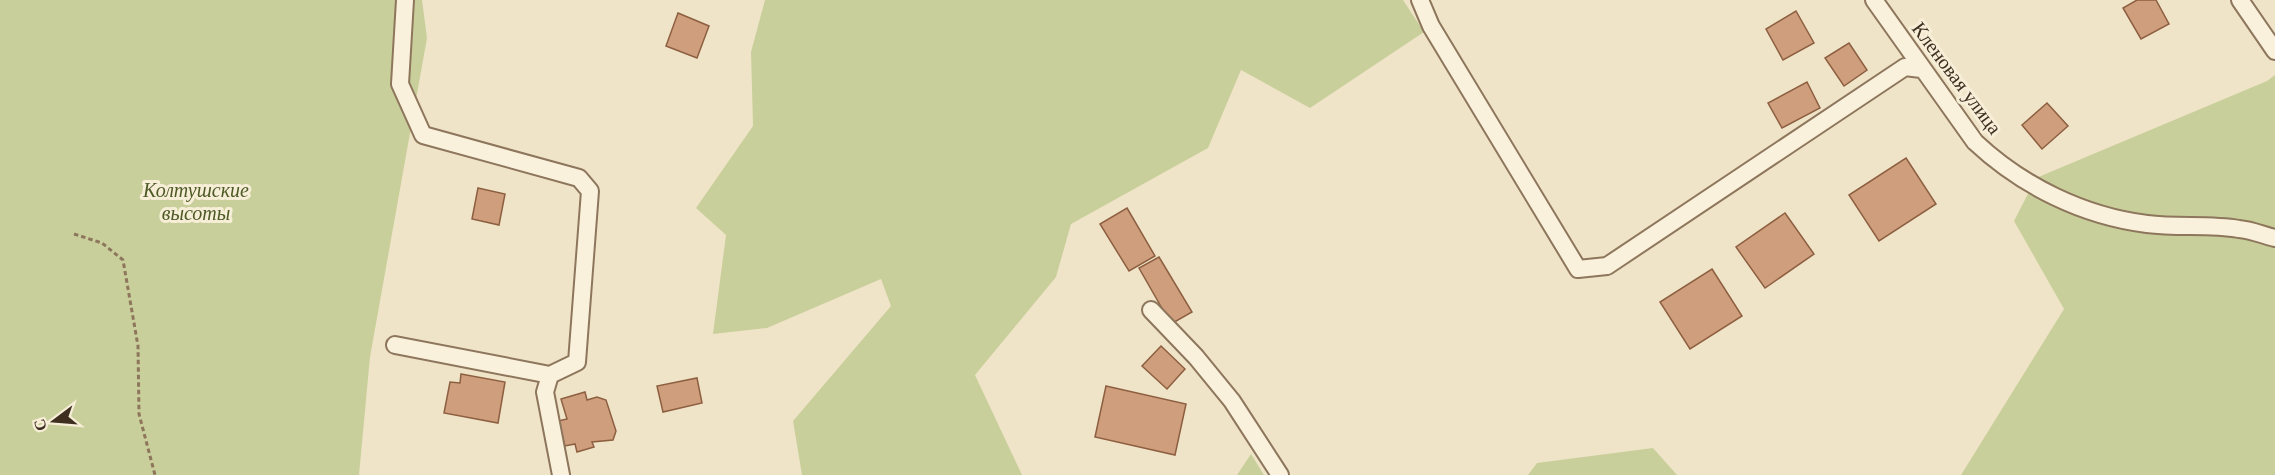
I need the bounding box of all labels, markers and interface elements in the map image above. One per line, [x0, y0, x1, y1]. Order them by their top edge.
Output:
street label: Кленовая улица [1907, 18, 2006, 139]
park label: Колтушские высоты [142, 179, 249, 224]
north arrow [24, 391, 84, 451]
text: С [30, 417, 50, 433]

